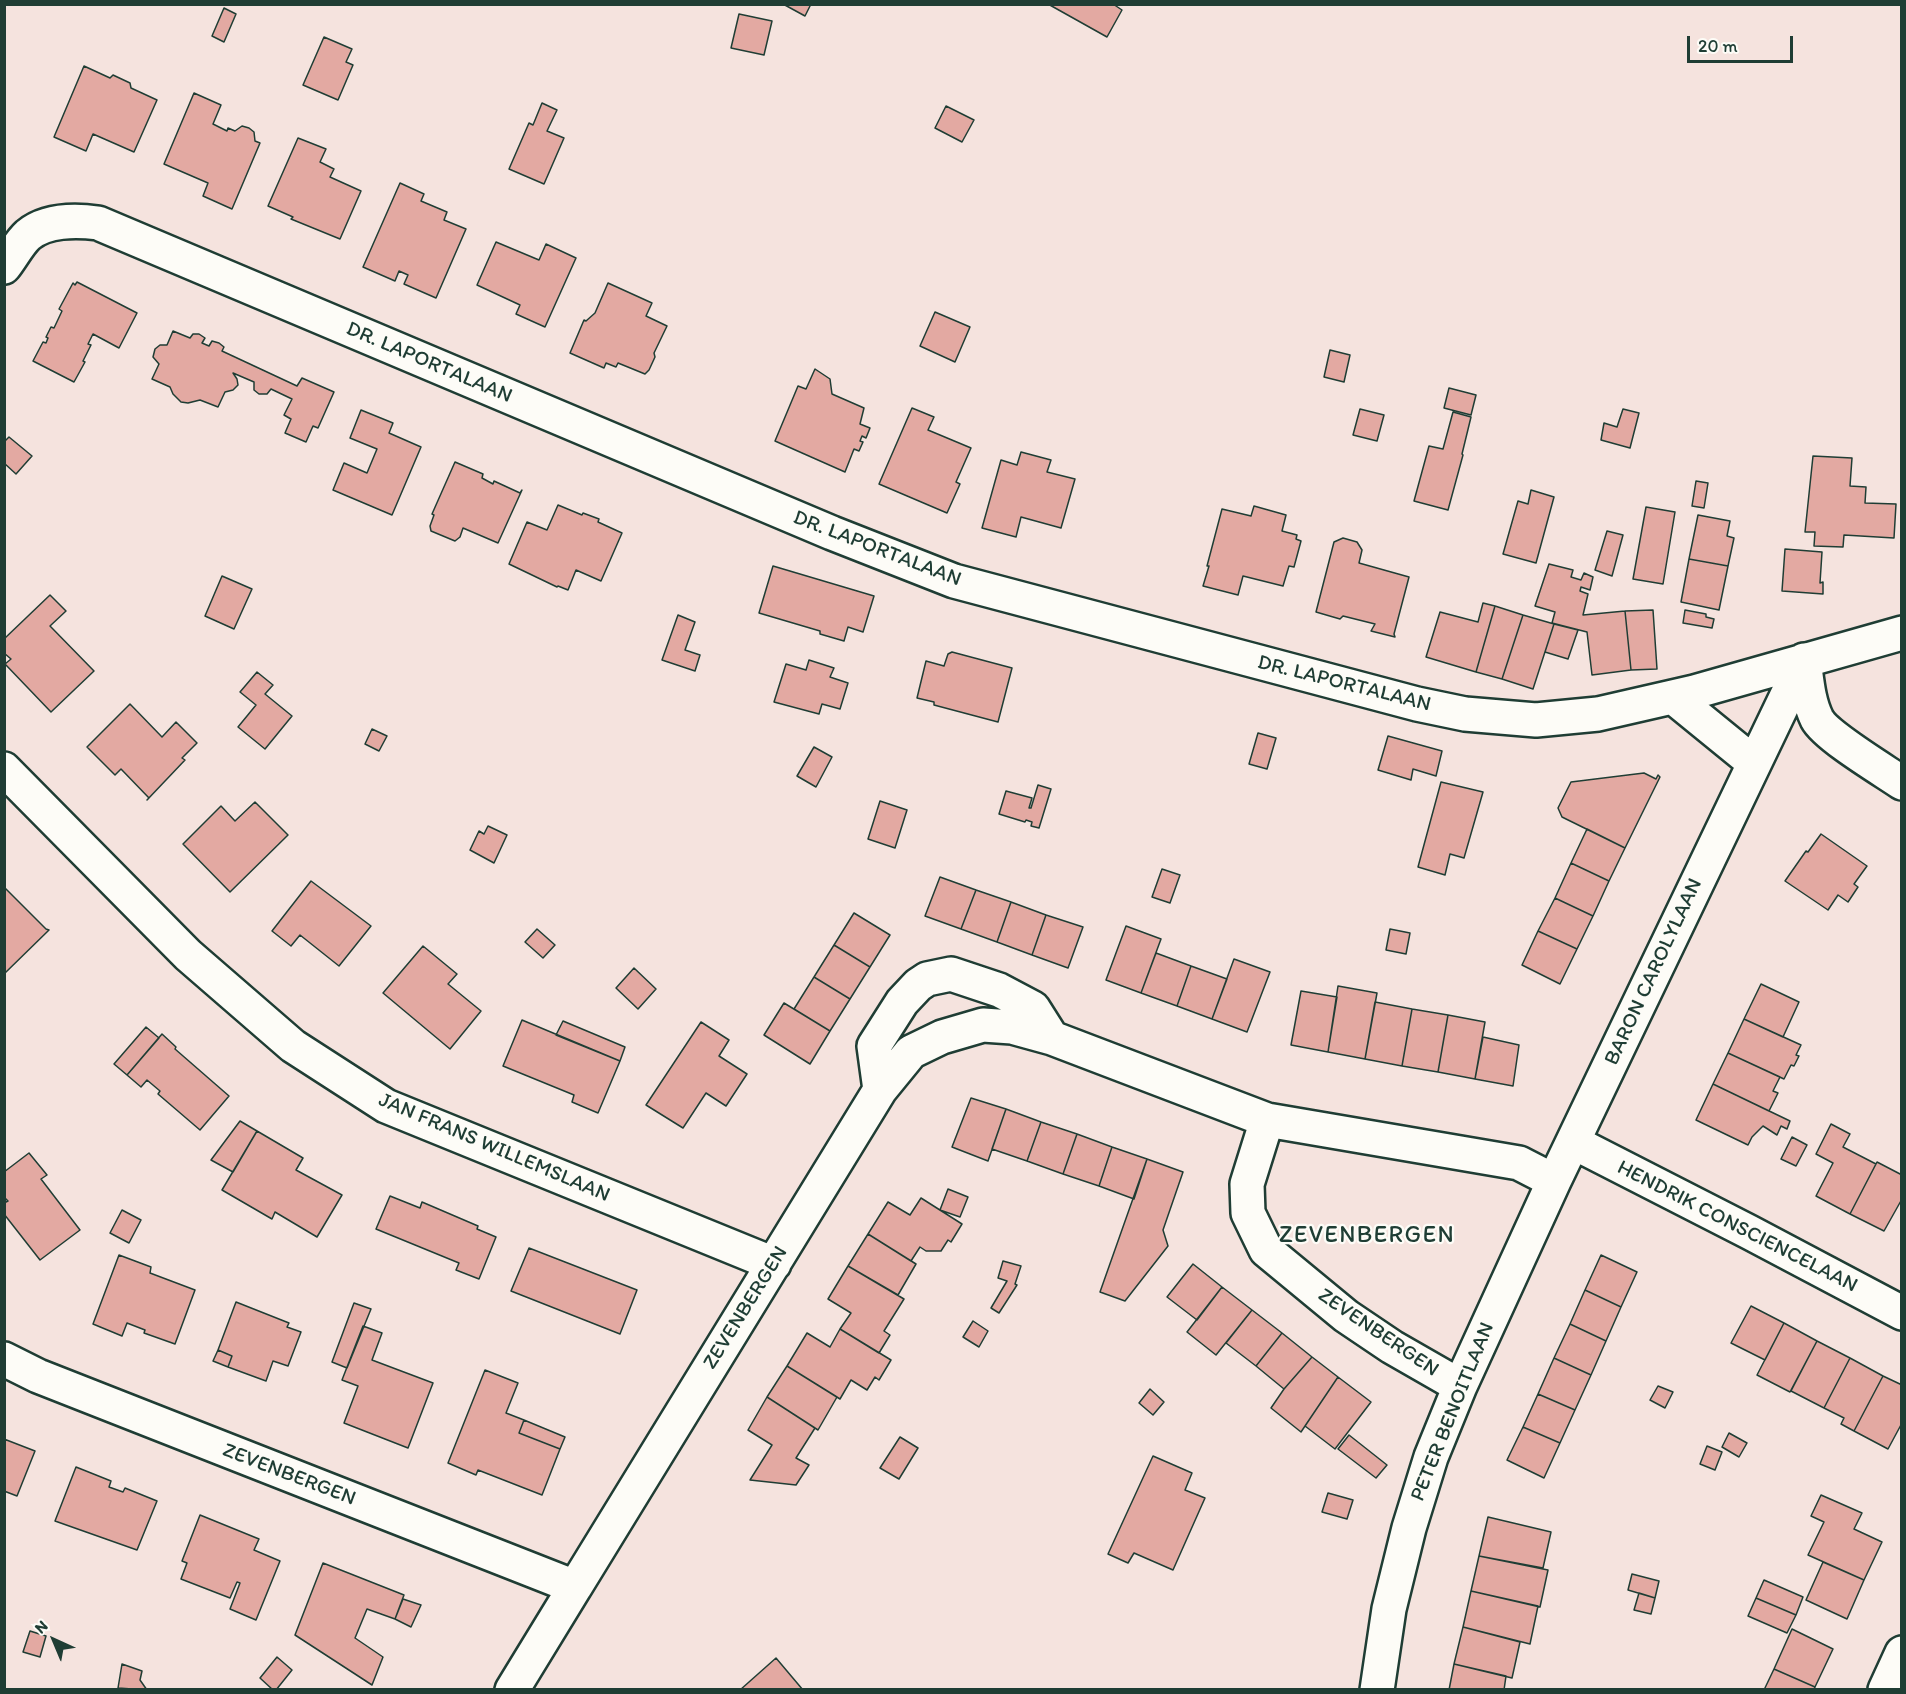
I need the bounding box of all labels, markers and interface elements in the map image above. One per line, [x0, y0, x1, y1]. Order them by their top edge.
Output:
scale bar [1690, 24, 1796, 62]
text: 20 m [1698, 35, 1738, 57]
street label: DR. LAPORTALAAN [342, 317, 516, 409]
street label: DR. LAPORTALAAN [789, 505, 965, 593]
street label: DR. LAPORTALAAN [1255, 650, 1433, 718]
street label: BARON CAROLYLAAN [1600, 875, 1708, 1069]
street label: JAN FRANS WILLEMSLAAN [375, 1088, 613, 1208]
street label: HENDRIK CONSCIENCELAAN [1613, 1155, 1861, 1299]
district label: ZEVENBERGEN [1279, 1222, 1455, 1250]
street label: ZEVENBERGEN [698, 1242, 794, 1374]
street label: ZEVENBERGEN [1313, 1283, 1443, 1383]
street label: PETER BENOITLAAN [1406, 1319, 1500, 1505]
street label: ZEVENBERGEN [219, 1438, 359, 1512]
north arrow [24, 1610, 84, 1670]
text: N [31, 1616, 52, 1637]

